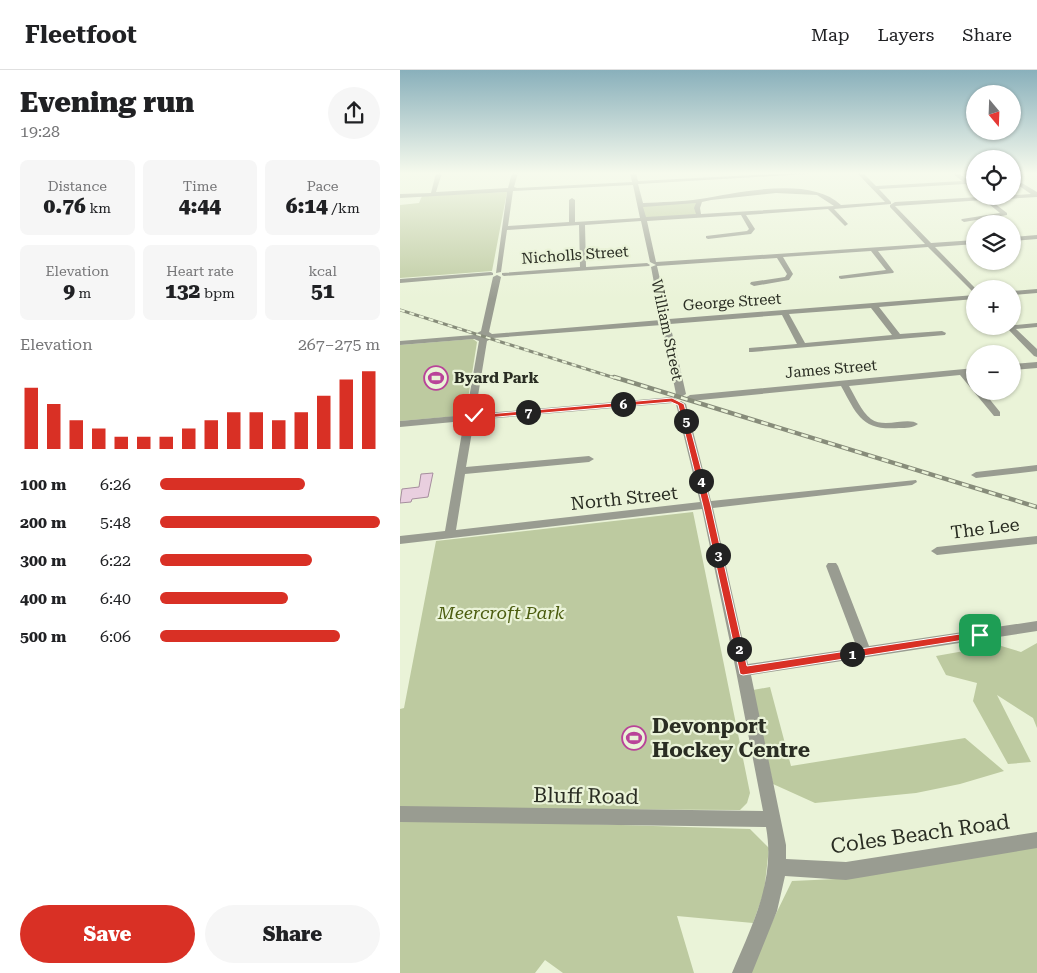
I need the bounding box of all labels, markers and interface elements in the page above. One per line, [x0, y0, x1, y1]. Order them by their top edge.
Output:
text: Fleetfoot [25, 21, 137, 49]
text: Map [811, 24, 850, 45]
text: Layers [878, 24, 934, 45]
text: Share [962, 24, 1012, 45]
north arrow [966, 85, 1021, 140]
map controls [966, 85, 1021, 400]
text: Evening run [20, 86, 194, 119]
button: share [328, 87, 380, 139]
text: 19:28 [20, 122, 60, 141]
button: locate [966, 150, 1021, 205]
text: Distance [48, 178, 107, 194]
text: Time [183, 178, 217, 194]
text: Pace [307, 178, 338, 194]
text: 0.76 [44, 194, 86, 218]
text: 4:44 [179, 194, 221, 218]
text: 6:14 [286, 194, 328, 218]
text: km [86, 200, 111, 216]
text: /km [328, 200, 360, 216]
button: layers [966, 215, 1021, 270]
street label: Nicholls Street [521, 242, 630, 268]
text: Elevation [46, 263, 109, 279]
text: Heart rate [166, 263, 234, 279]
text: kcal [309, 263, 337, 279]
street label: William Street [648, 278, 687, 382]
text: 9 [63, 279, 75, 303]
text: 132 [165, 279, 200, 303]
text: 51 [311, 279, 334, 303]
button: + [966, 280, 1021, 335]
text: m [75, 285, 91, 301]
text: bpm [200, 285, 235, 301]
street label: George Street [682, 290, 782, 314]
text: Elevation [20, 335, 93, 354]
text: 267–275 m [298, 335, 380, 354]
button: − [966, 345, 1021, 400]
street label: James Street [784, 356, 878, 382]
sports icon: Byard Park [423, 365, 449, 391]
place label: Byard Park [454, 369, 539, 387]
pin: 6 [610, 392, 636, 416]
pin [453, 394, 495, 436]
text: 6 [620, 396, 627, 412]
pin: 7 [516, 400, 540, 424]
icon: check [460, 401, 488, 429]
text: 7 [525, 404, 532, 420]
pin: 5 [674, 408, 698, 434]
text: 5 [683, 413, 690, 429]
pin: 4 [688, 468, 714, 494]
text: 4 [698, 473, 705, 489]
text: 100 m [20, 475, 66, 494]
text: 6:26 [100, 475, 131, 494]
street label: North Street [569, 482, 679, 514]
text: 200 m [20, 513, 66, 532]
text: 5:48 [100, 513, 131, 532]
street label: The Lee [949, 513, 1021, 543]
pin: 3 [706, 542, 730, 568]
text: 3 [715, 547, 722, 563]
text: 300 m [20, 551, 66, 570]
text: 6:22 [100, 551, 131, 570]
text: 400 m [20, 589, 66, 608]
text: 6:40 [100, 589, 131, 608]
park label: Meercroft Park [437, 602, 564, 623]
pin [959, 614, 1001, 656]
icon: arrive [966, 621, 994, 649]
text: 500 m [20, 627, 66, 646]
text: 6:06 [100, 627, 131, 646]
pin: 2 [726, 636, 752, 662]
text: 2 [736, 641, 743, 657]
pin: 1 [840, 642, 864, 666]
text: 1 [849, 646, 856, 662]
place label: Devonport Hockey Centre [652, 714, 810, 762]
sports icon: Devonport Hockey Centre [621, 725, 647, 751]
street label: Bluff Road [533, 783, 640, 809]
street label: Coles Beach Road [829, 809, 1011, 858]
button: Save [20, 905, 195, 963]
button: Share [205, 905, 380, 963]

